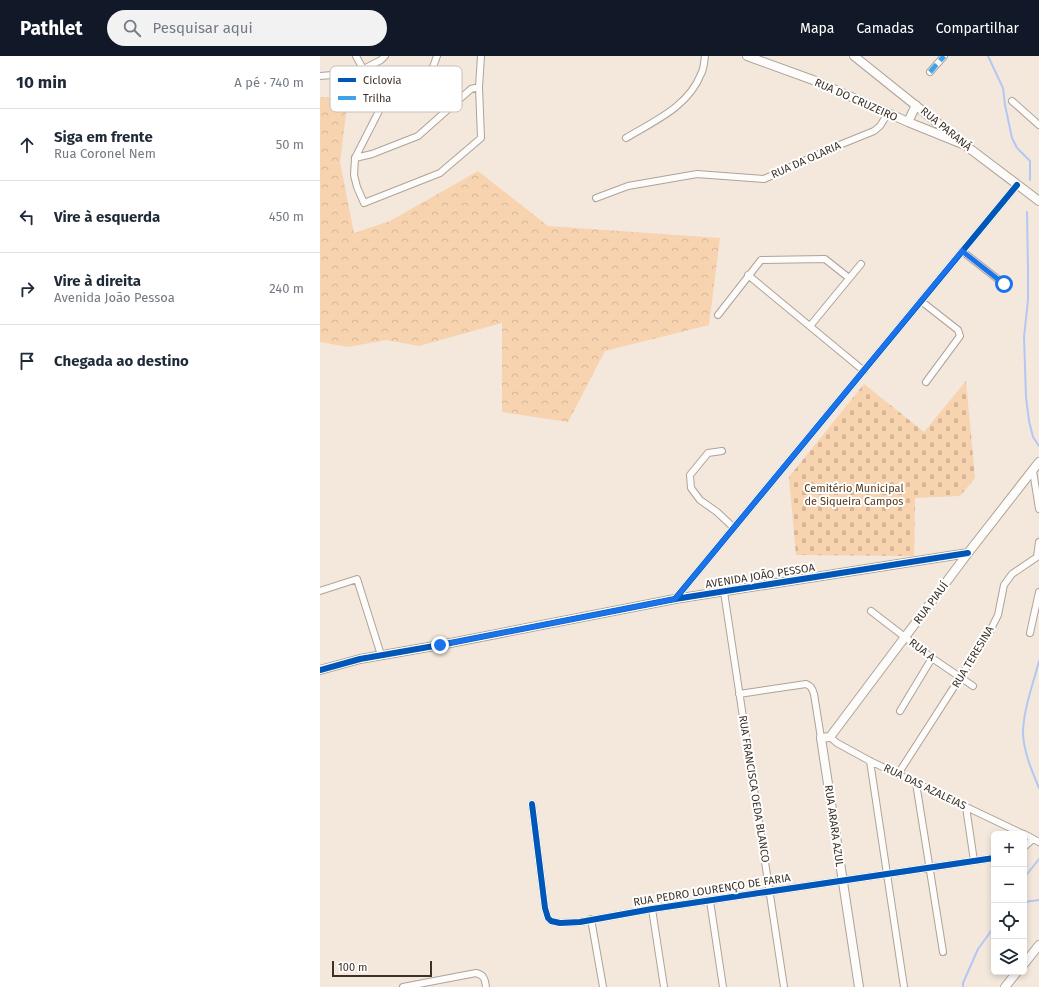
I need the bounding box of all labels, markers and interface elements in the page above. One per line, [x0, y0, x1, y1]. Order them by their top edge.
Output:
search box [107, 10, 387, 46]
text: Pathlet [20, 17, 83, 40]
icon: search [121, 17, 143, 39]
text: Pesquisar aqui [153, 19, 253, 37]
text: Mapa [800, 20, 834, 37]
text: Camadas [856, 20, 914, 37]
text: Compartilhar [936, 20, 1019, 37]
legend [330, 66, 462, 112]
text: 10 min [16, 72, 67, 93]
text: Ciclovia [363, 74, 402, 87]
text: A pé · 740 m [234, 75, 304, 90]
street label: RUA DO CRUZEIRO [812, 76, 900, 124]
text: Trilha [363, 92, 391, 105]
street label: RUA PARANÁ [918, 104, 975, 154]
text: Siga em frente [54, 128, 153, 146]
icon: ahead [16, 134, 38, 156]
text: 50 m [276, 137, 304, 152]
street label: RUA DA OLARIA [769, 139, 843, 181]
text: Rua Coronel Nem [54, 146, 156, 161]
icon: left [16, 206, 38, 228]
text: Vire à esquerda [54, 208, 160, 226]
text: 450 m [269, 209, 304, 224]
text: Vire à direita [54, 272, 141, 290]
route start [995, 275, 1013, 293]
icon: right [16, 278, 38, 300]
text: 240 m [269, 281, 304, 296]
text: Avenida João Pessoa [54, 290, 175, 305]
icon: arrive [16, 350, 38, 372]
text: Chegada ao destino [54, 352, 189, 370]
park label: Cemitério Municipal de Siqueira Campos [804, 482, 904, 508]
street label: AVENIDA JOÃO PESSOA [704, 561, 816, 591]
street label: RUA PIAUÍ [910, 579, 951, 627]
street label: RUA TERESINA [949, 623, 997, 690]
route end [431, 636, 449, 654]
street label: RUA A [906, 636, 938, 664]
street label: RUA FRANCISCA OEDA BLANCO [736, 714, 772, 864]
street label: RUA DAS AZALEIAS [882, 761, 968, 813]
street label: RUA ARARA AZUL [822, 784, 846, 868]
map controls [991, 831, 1027, 975]
button: + [991, 831, 1027, 867]
button: − [991, 867, 1027, 903]
street label: RUA PEDRO LOURENÇO DE FARIA [632, 871, 792, 909]
button: locate [991, 903, 1027, 939]
button: layers [991, 939, 1027, 975]
scale bar [332, 959, 432, 978]
text: 100 m [338, 961, 367, 974]

